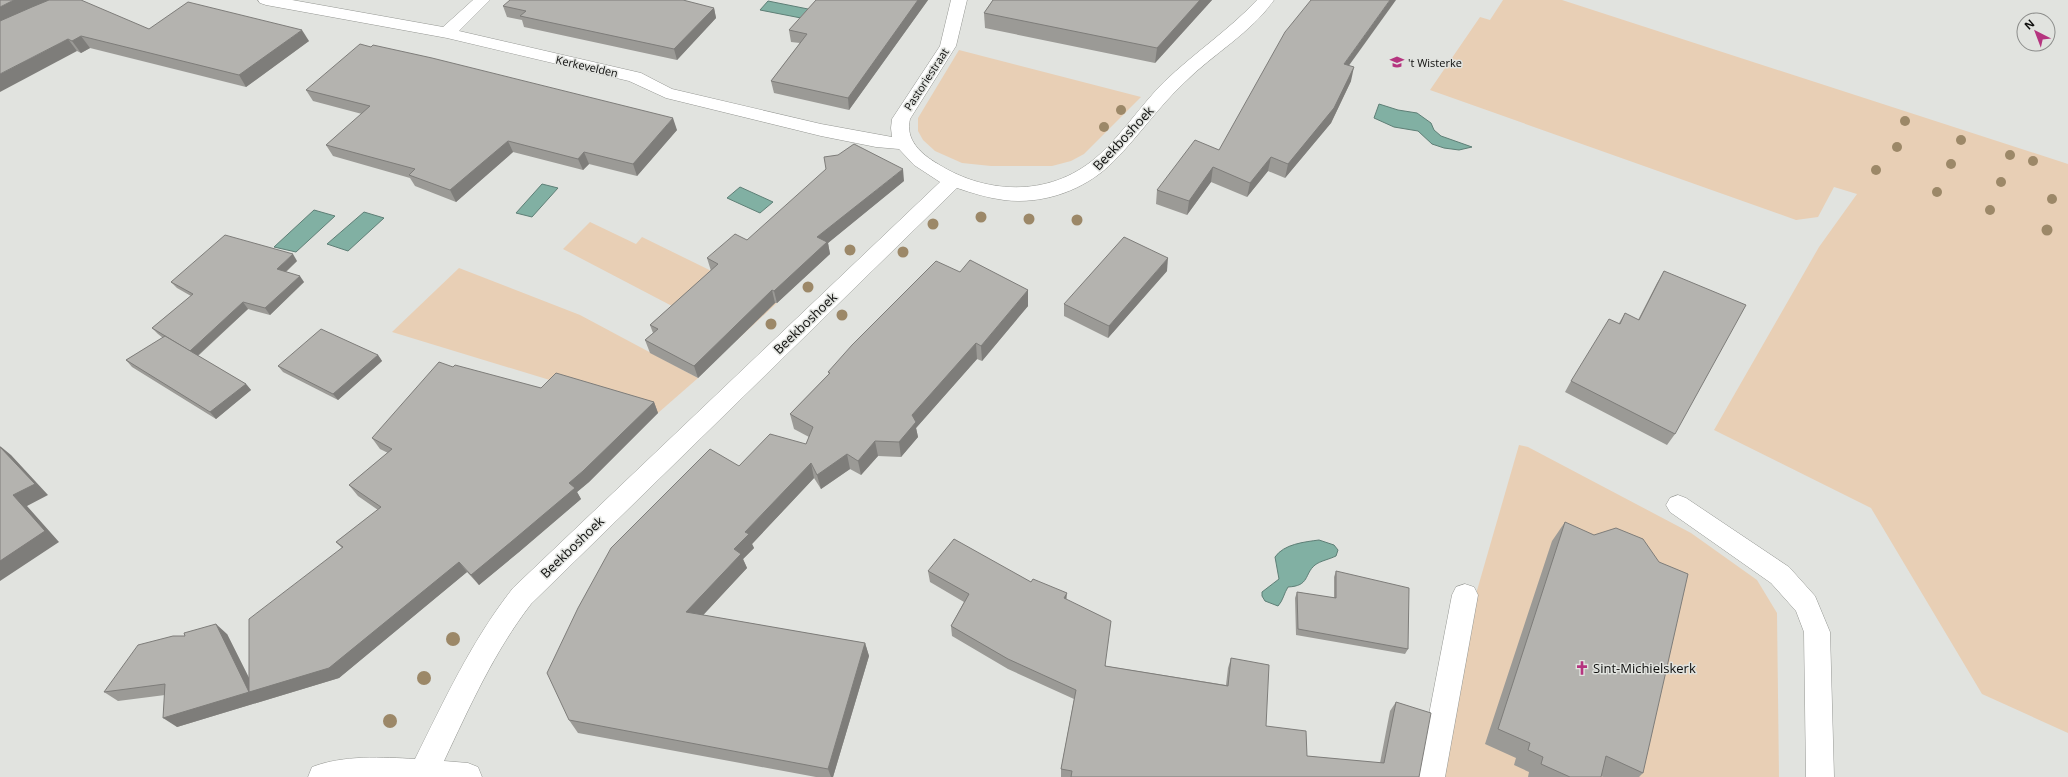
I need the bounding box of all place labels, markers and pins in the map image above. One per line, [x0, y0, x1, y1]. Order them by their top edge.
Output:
school or university icon: 't Wisterke [1389, 54, 1405, 70]
place label: 't Wisterke [1408, 55, 1462, 70]
place label: Sint-Michielskerk [1593, 659, 1696, 677]
church icon: Sint-Michielskerk [1574, 660, 1590, 676]

